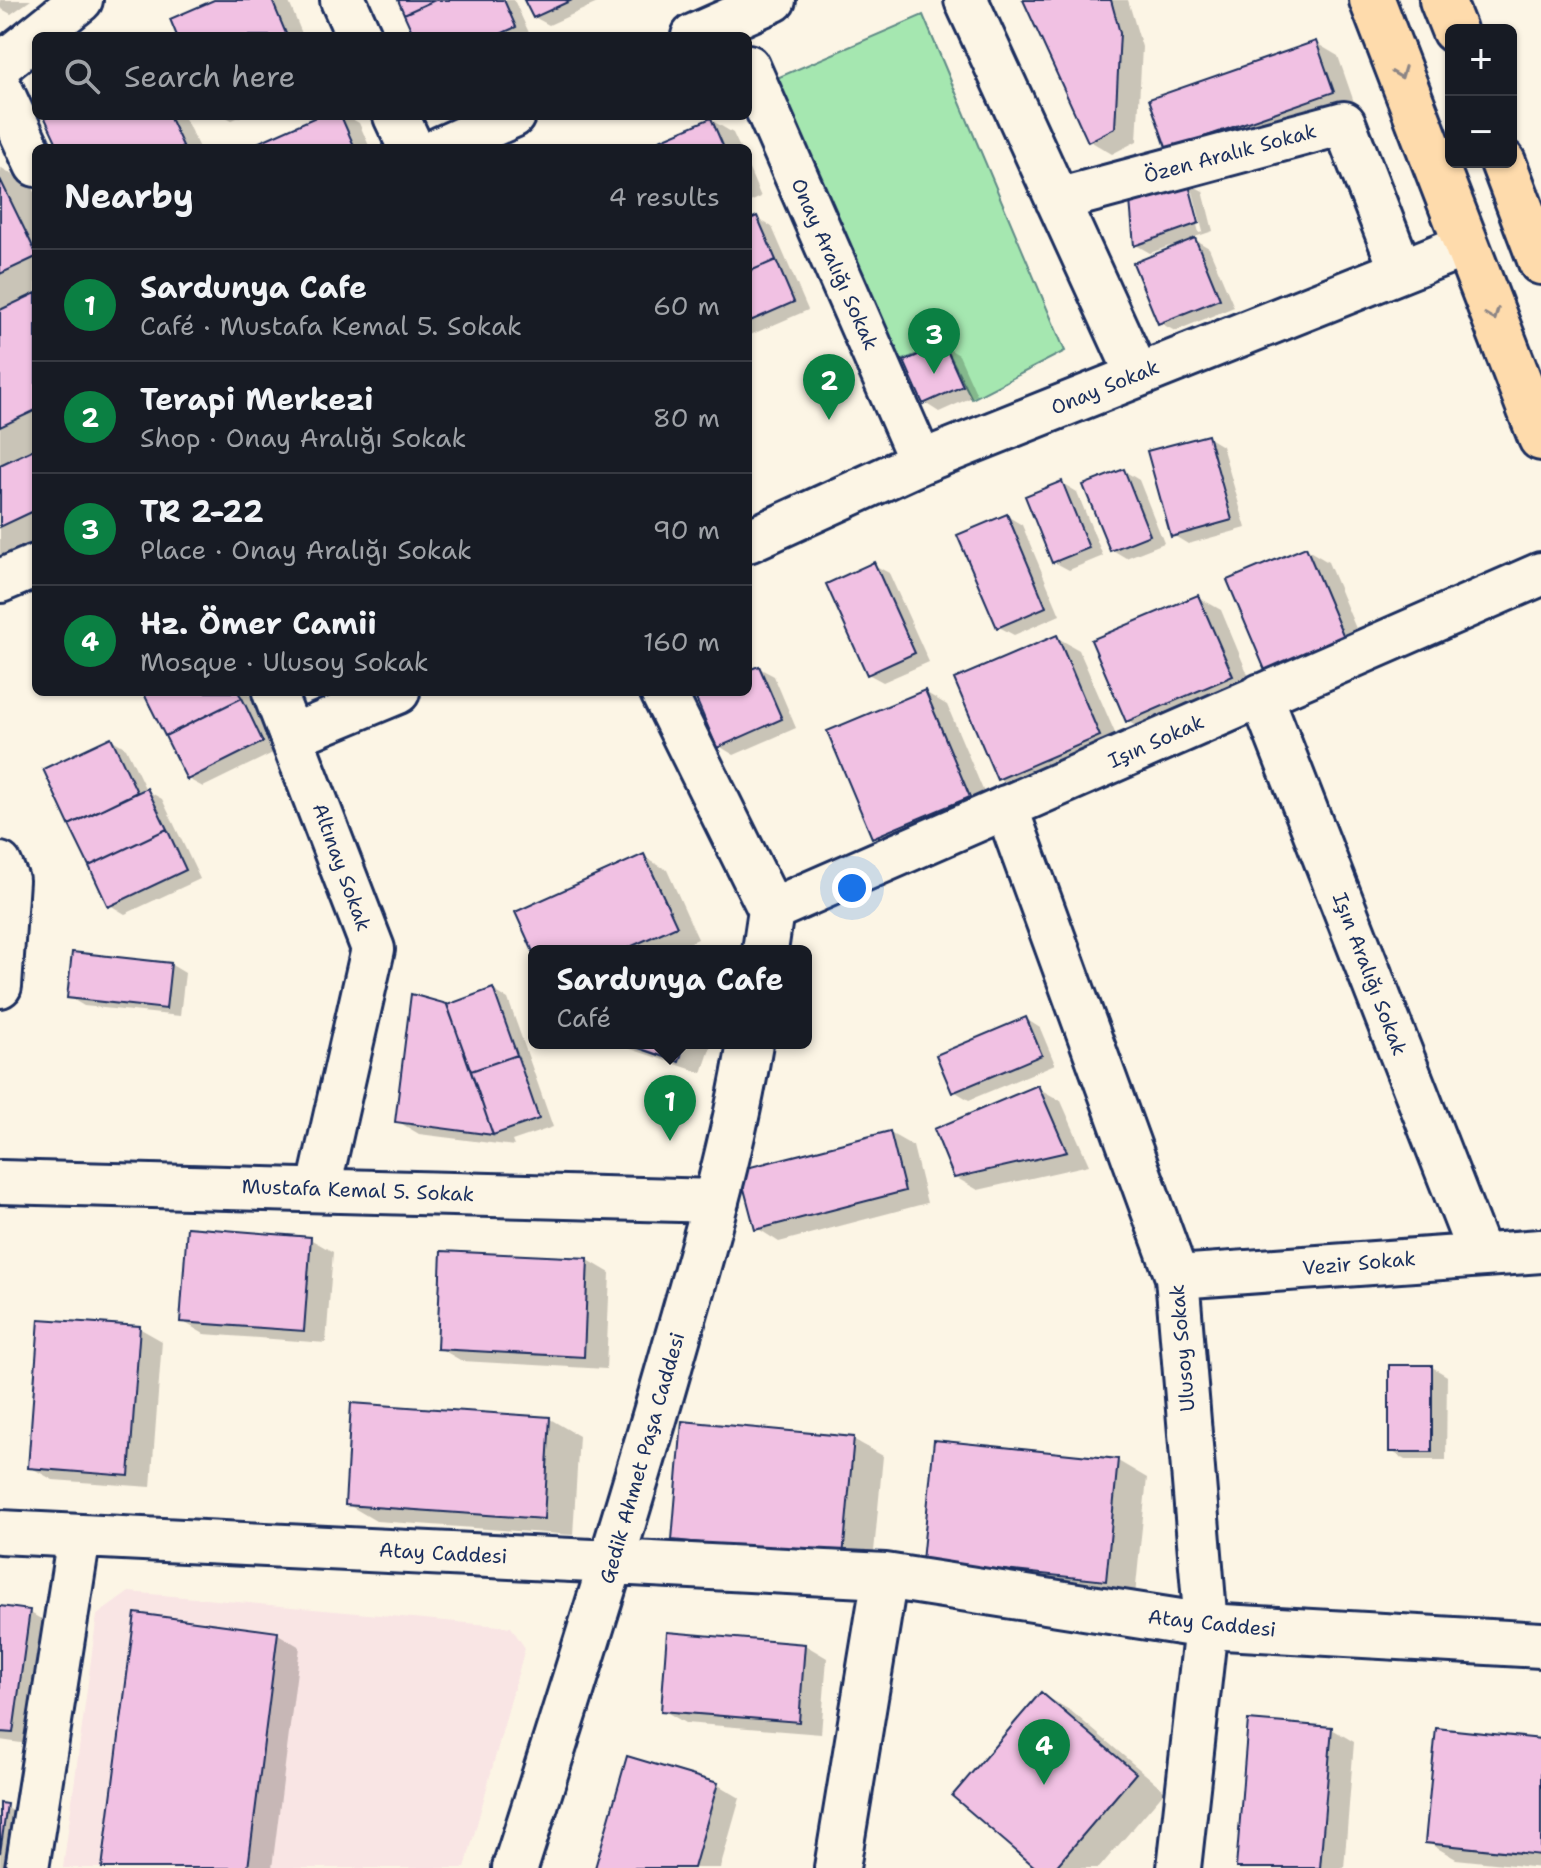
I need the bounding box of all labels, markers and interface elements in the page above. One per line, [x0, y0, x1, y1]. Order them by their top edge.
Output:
map controls [1445, 24, 1517, 168]
button: + [1445, 24, 1517, 96]
search box [32, 32, 752, 120]
icon: search [60, 54, 104, 98]
text: Search here [124, 56, 295, 97]
one-way arrow [1390, 65, 1407, 79]
button: − [1445, 96, 1517, 168]
street label: Özen Aralık Sokak [1141, 117, 1319, 189]
text: Nearby [64, 173, 194, 219]
street label: Onay Aralığı Sokak [785, 174, 885, 354]
text: 4 results [608, 179, 720, 214]
text: Sardunya Cafe [140, 267, 367, 308]
text: 1 [84, 288, 96, 323]
text: 60 m [653, 288, 720, 323]
one-way arrow [1484, 307, 1500, 321]
text: Café · Mustafa Kemal 5. Sokak [140, 308, 522, 343]
pin: 3 [908, 308, 960, 374]
street label: Onay Sokak [1047, 353, 1163, 421]
pin: 2 [803, 354, 855, 420]
text: Terapi Merkezi [140, 379, 373, 420]
text: 2 [81, 400, 99, 435]
text: 80 m [653, 400, 720, 435]
text: Shop · Onay Aralığı Sokak [140, 420, 466, 455]
text: TR 2-22 [140, 491, 264, 532]
text: 3 [81, 512, 99, 547]
text: 90 m [653, 512, 720, 547]
text: Place · Onay Aralığı Sokak [140, 532, 472, 567]
text: Hz. Ömer Camii [140, 603, 377, 644]
text: 4 [81, 624, 99, 659]
text: 160 m [643, 624, 720, 659]
text: Mosque · Ulusoy Sokak [140, 644, 429, 679]
street label: Işın Sokak [1104, 708, 1208, 774]
street label: Altınay Sokak [307, 799, 377, 935]
your location [832, 868, 872, 908]
street label: Işın Aralığı Sokak [1327, 889, 1413, 1059]
popup [528, 945, 812, 1049]
text: Sardunya Cafe [557, 959, 784, 1000]
text: Café [557, 1000, 611, 1035]
pin: 1 [644, 1075, 696, 1141]
street label: Mustafa Kemal 5. Sokak [241, 1173, 475, 1207]
street label: Vezir Sokak [1301, 1245, 1417, 1281]
street label: Ulusoy Sokak [1163, 1283, 1201, 1413]
street label: Gedik Ahmet Paşa Caddesi [594, 1329, 690, 1587]
street label: Atay Caddesi [378, 1537, 508, 1569]
street label: Atay Caddesi [1147, 1603, 1277, 1643]
pin: 4 [1018, 1719, 1070, 1785]

